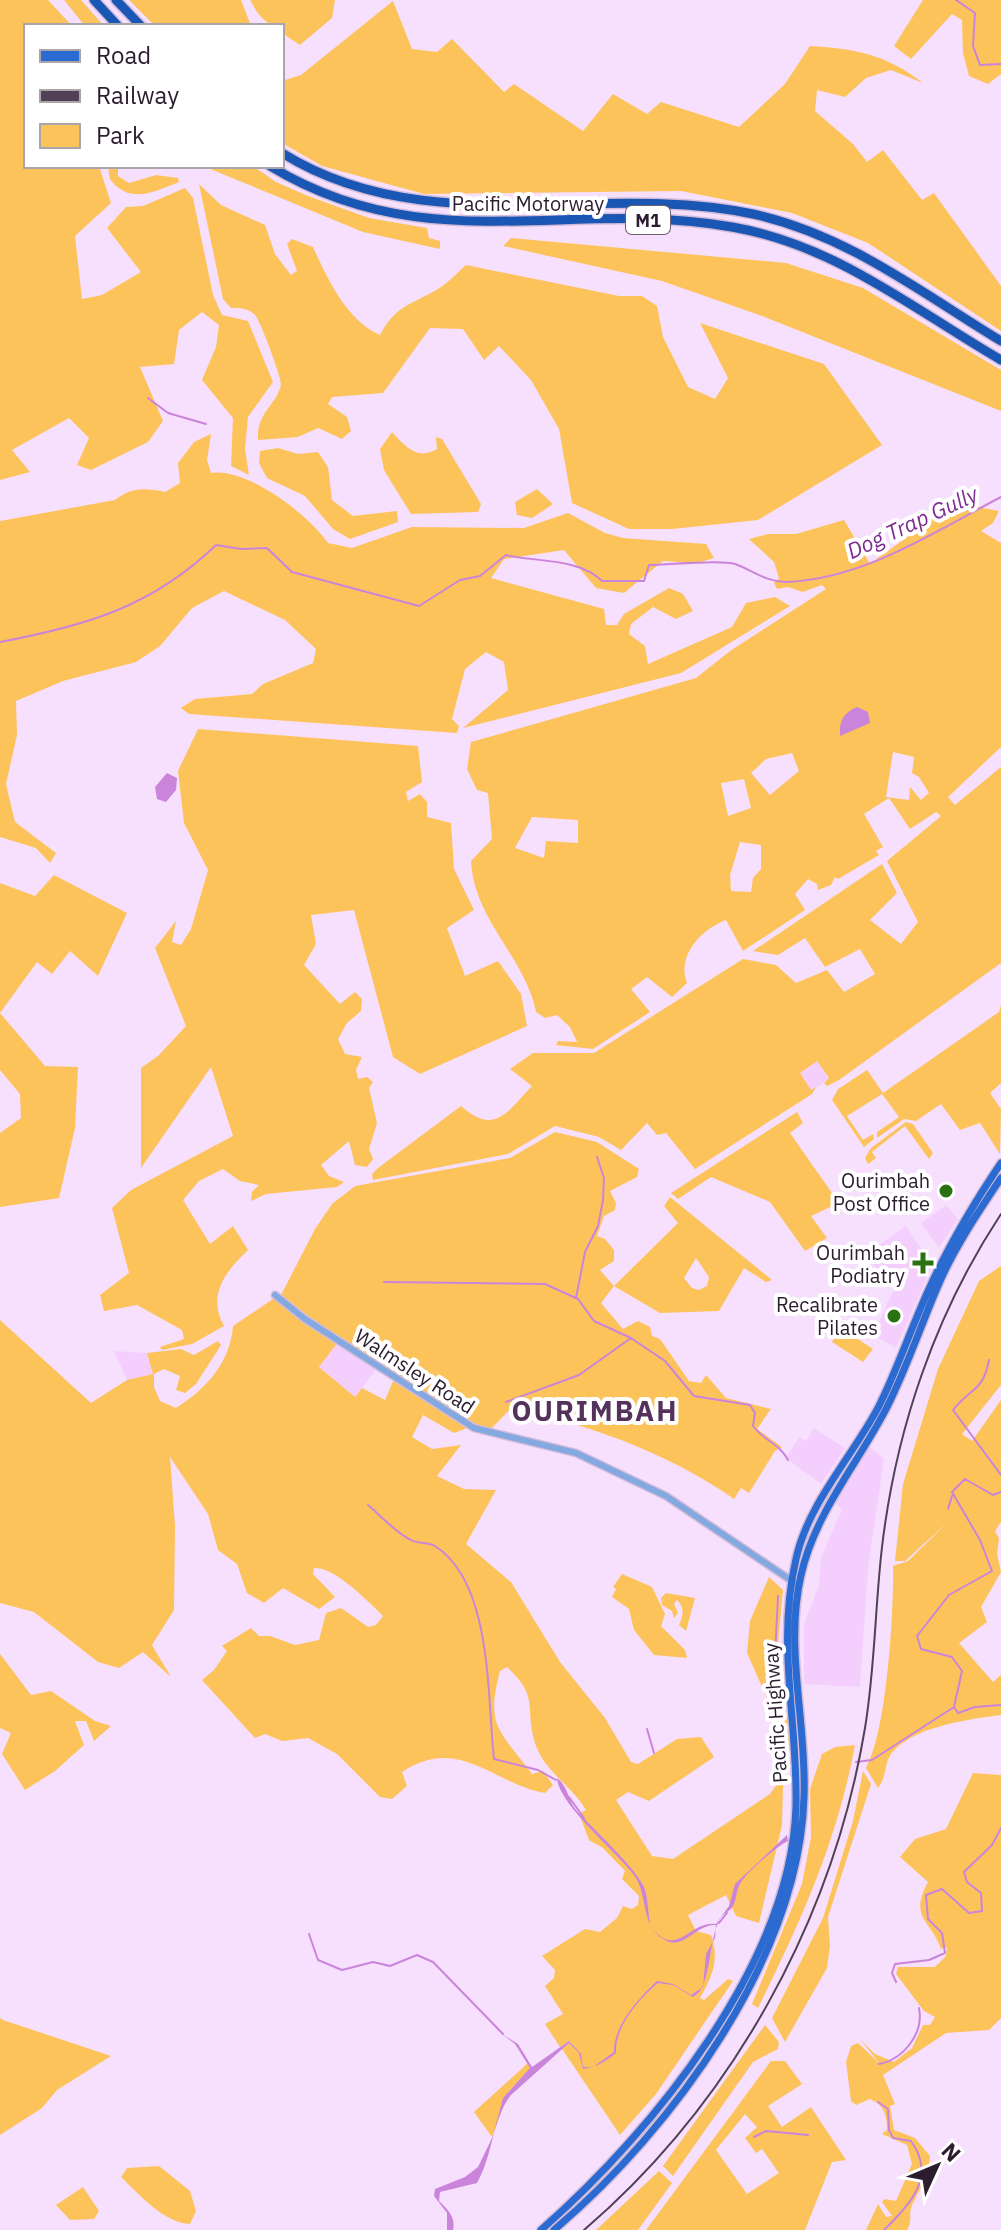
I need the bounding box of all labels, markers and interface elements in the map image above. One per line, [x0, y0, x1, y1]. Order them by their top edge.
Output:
legend [24, 24, 284, 168]
text: Road [96, 39, 151, 71]
text: Railway [96, 79, 179, 111]
text: Park [96, 119, 145, 151]
street label: Pacific Motorway [452, 190, 604, 217]
road number: M1 [626, 206, 670, 234]
water label: Dog Trap Gully [842, 478, 983, 565]
place label: Ourimbah Post Office [833, 1167, 930, 1217]
marker: Ourimbah Post Office [937, 1182, 955, 1200]
place label: Ourimbah Podiatry [816, 1239, 905, 1289]
marker: Ourimbah Podiatry [912, 1252, 934, 1274]
place label: Recalibrate Pilates [776, 1291, 878, 1341]
marker: Recalibrate Pilates [885, 1307, 903, 1325]
street label: Walmsley Road [350, 1322, 480, 1420]
district label: OURIMBAH [511, 1392, 679, 1429]
street label: Pacific Highway [757, 1642, 793, 1784]
north arrow [897, 2126, 977, 2206]
text: N [936, 2136, 968, 2168]

